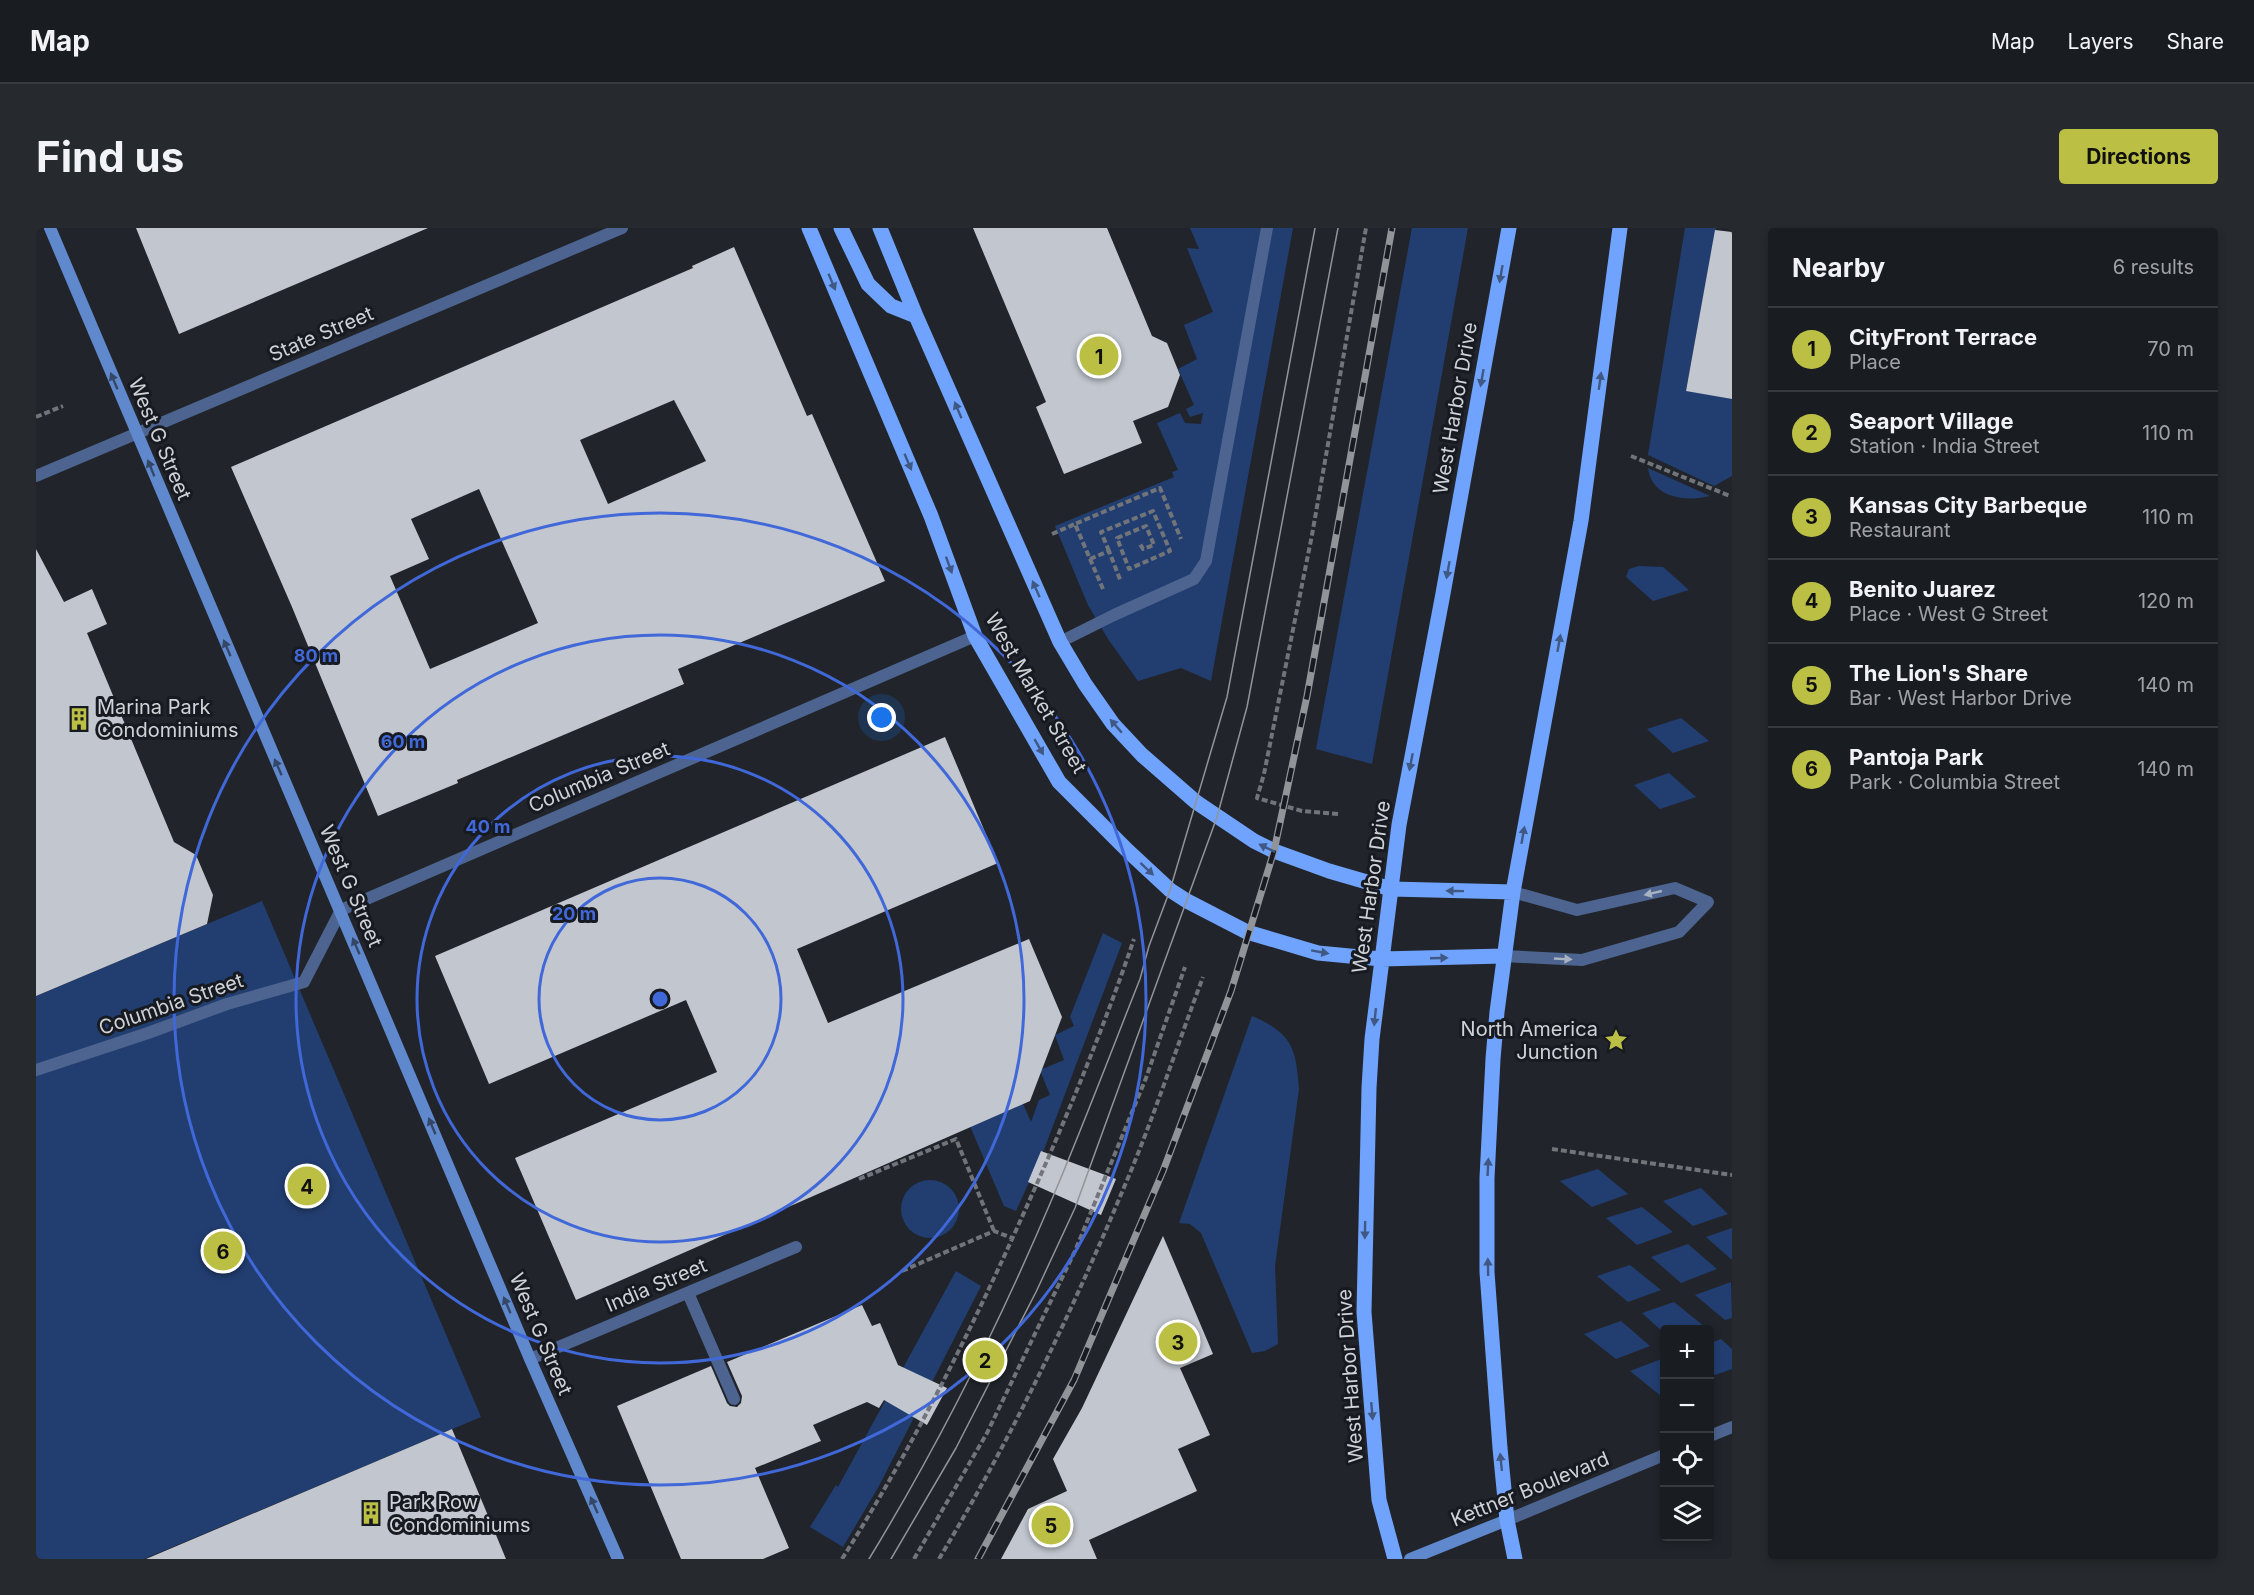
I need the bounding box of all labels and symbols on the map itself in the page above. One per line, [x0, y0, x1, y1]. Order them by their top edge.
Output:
one-way arrow [1496, 265, 1505, 284]
one-way arrow [828, 273, 837, 291]
street label: State Street [265, 301, 377, 367]
street label: West Harbor Drive [1428, 320, 1482, 496]
pin: 1 [1080, 334, 1118, 378]
one-way arrow [1477, 369, 1486, 388]
one-way arrow [109, 371, 119, 389]
one-way arrow [1595, 372, 1604, 391]
street label: West G Street [124, 374, 197, 504]
one-way arrow [953, 401, 962, 419]
one-way arrow [903, 453, 913, 471]
one-way arrow [146, 459, 156, 477]
one-way arrow [945, 556, 954, 574]
one-way arrow [1443, 561, 1452, 580]
one-way arrow [1031, 579, 1041, 597]
street label: West Market Street [980, 609, 1092, 778]
one-way arrow [1555, 633, 1564, 652]
one-way arrow [222, 639, 232, 657]
text: 80 m [294, 645, 338, 666]
place label: Marina Park Condominiums [97, 695, 239, 742]
your location [867, 703, 896, 732]
building icon: Marina Park Condominiums [66, 706, 92, 732]
one-way arrow [1109, 719, 1123, 734]
text: 60 m [381, 731, 425, 752]
street label: Columbia Street [525, 736, 674, 818]
one-way arrow [1034, 739, 1044, 756]
one-way arrow [1406, 752, 1415, 771]
one-way arrow [273, 758, 283, 776]
street label: West Harbor Drive [1347, 799, 1395, 975]
text: 40 m [466, 816, 511, 837]
street label: West G Street [315, 821, 388, 951]
one-way arrow [1519, 825, 1528, 844]
one-way arrow [1258, 843, 1276, 853]
one-way arrow [1139, 861, 1153, 875]
one-way arrow [1445, 886, 1464, 896]
one-way arrow [1644, 888, 1663, 898]
text: 20 m [552, 903, 596, 924]
one-way arrow [351, 937, 360, 955]
one-way arrow [1310, 948, 1329, 957]
one-way arrow [1430, 953, 1449, 962]
one-way arrow [1553, 955, 1572, 964]
street label: Columbia Street [96, 968, 247, 1040]
centre of rings [650, 989, 670, 1009]
one-way arrow [1370, 1008, 1380, 1027]
place label: North America Junction [1461, 1017, 1598, 1064]
place icon: North America Junction [1603, 1027, 1629, 1053]
one-way arrow [427, 1116, 437, 1134]
one-way arrow [1483, 1158, 1492, 1177]
pin: 4 [288, 1164, 326, 1208]
one-way arrow [1361, 1221, 1370, 1240]
pin: 6 [204, 1228, 243, 1274]
street label: India Street [602, 1253, 711, 1317]
one-way arrow [1483, 1258, 1492, 1277]
street label: West G Street [505, 1269, 578, 1399]
street label: West Harbor Drive [1332, 1288, 1368, 1464]
one-way arrow [502, 1296, 512, 1314]
pin: 3 [1158, 1320, 1198, 1364]
pin: 2 [966, 1338, 1004, 1382]
one-way arrow [1367, 1402, 1377, 1421]
street label: Kettner Boulevard [1447, 1446, 1613, 1532]
one-way arrow [1496, 1452, 1506, 1471]
place label: Park Row Condominiums [389, 1490, 531, 1537]
one-way arrow [589, 1496, 599, 1514]
building icon: Park Row Condominiums [358, 1500, 384, 1526]
pin: 5 [1032, 1502, 1070, 1548]

